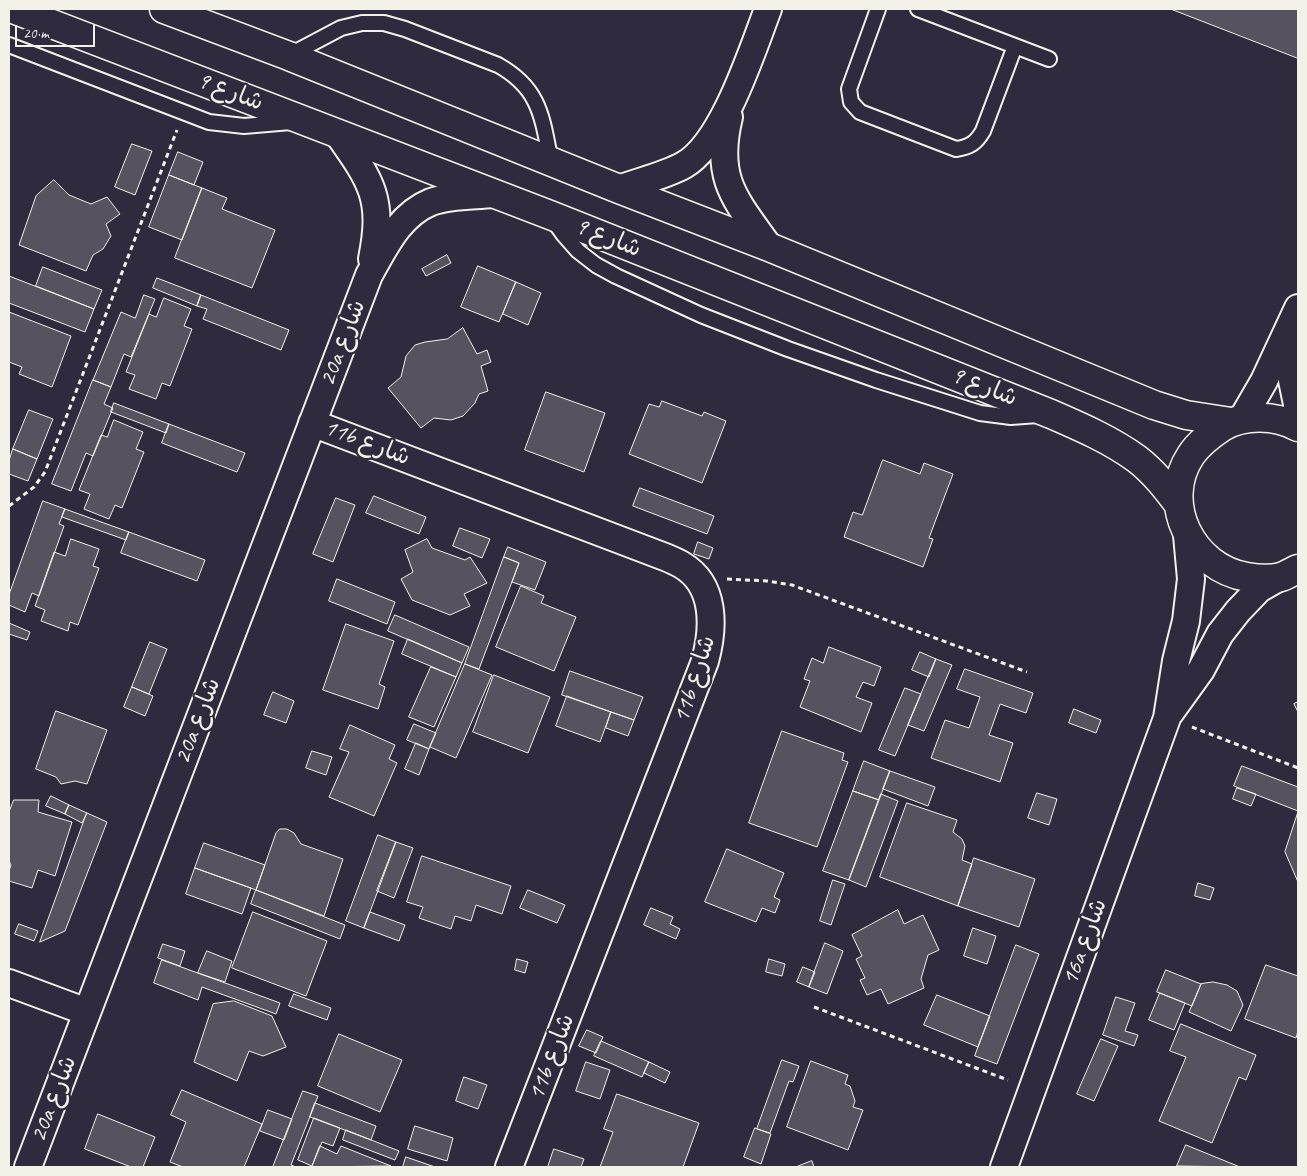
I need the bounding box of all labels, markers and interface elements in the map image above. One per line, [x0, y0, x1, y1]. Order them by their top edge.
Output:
scale bar [18, 15, 98, 47]
text: 20 m [23, 24, 49, 43]
street label: شارع 9 [193, 66, 267, 118]
street label: شارع 9 [571, 212, 645, 264]
street label: 20a شارع [313, 296, 373, 390]
street label: شارع 9 [947, 361, 1021, 413]
street label: 11b شارع [320, 413, 414, 473]
street label: 11b شارع [667, 632, 723, 726]
street label: 20a شارع [168, 674, 228, 768]
street label: 16a شارع [1056, 895, 1114, 989]
street label: 11b شارع [522, 1010, 582, 1104]
street label: 20a شارع [24, 1052, 84, 1146]

